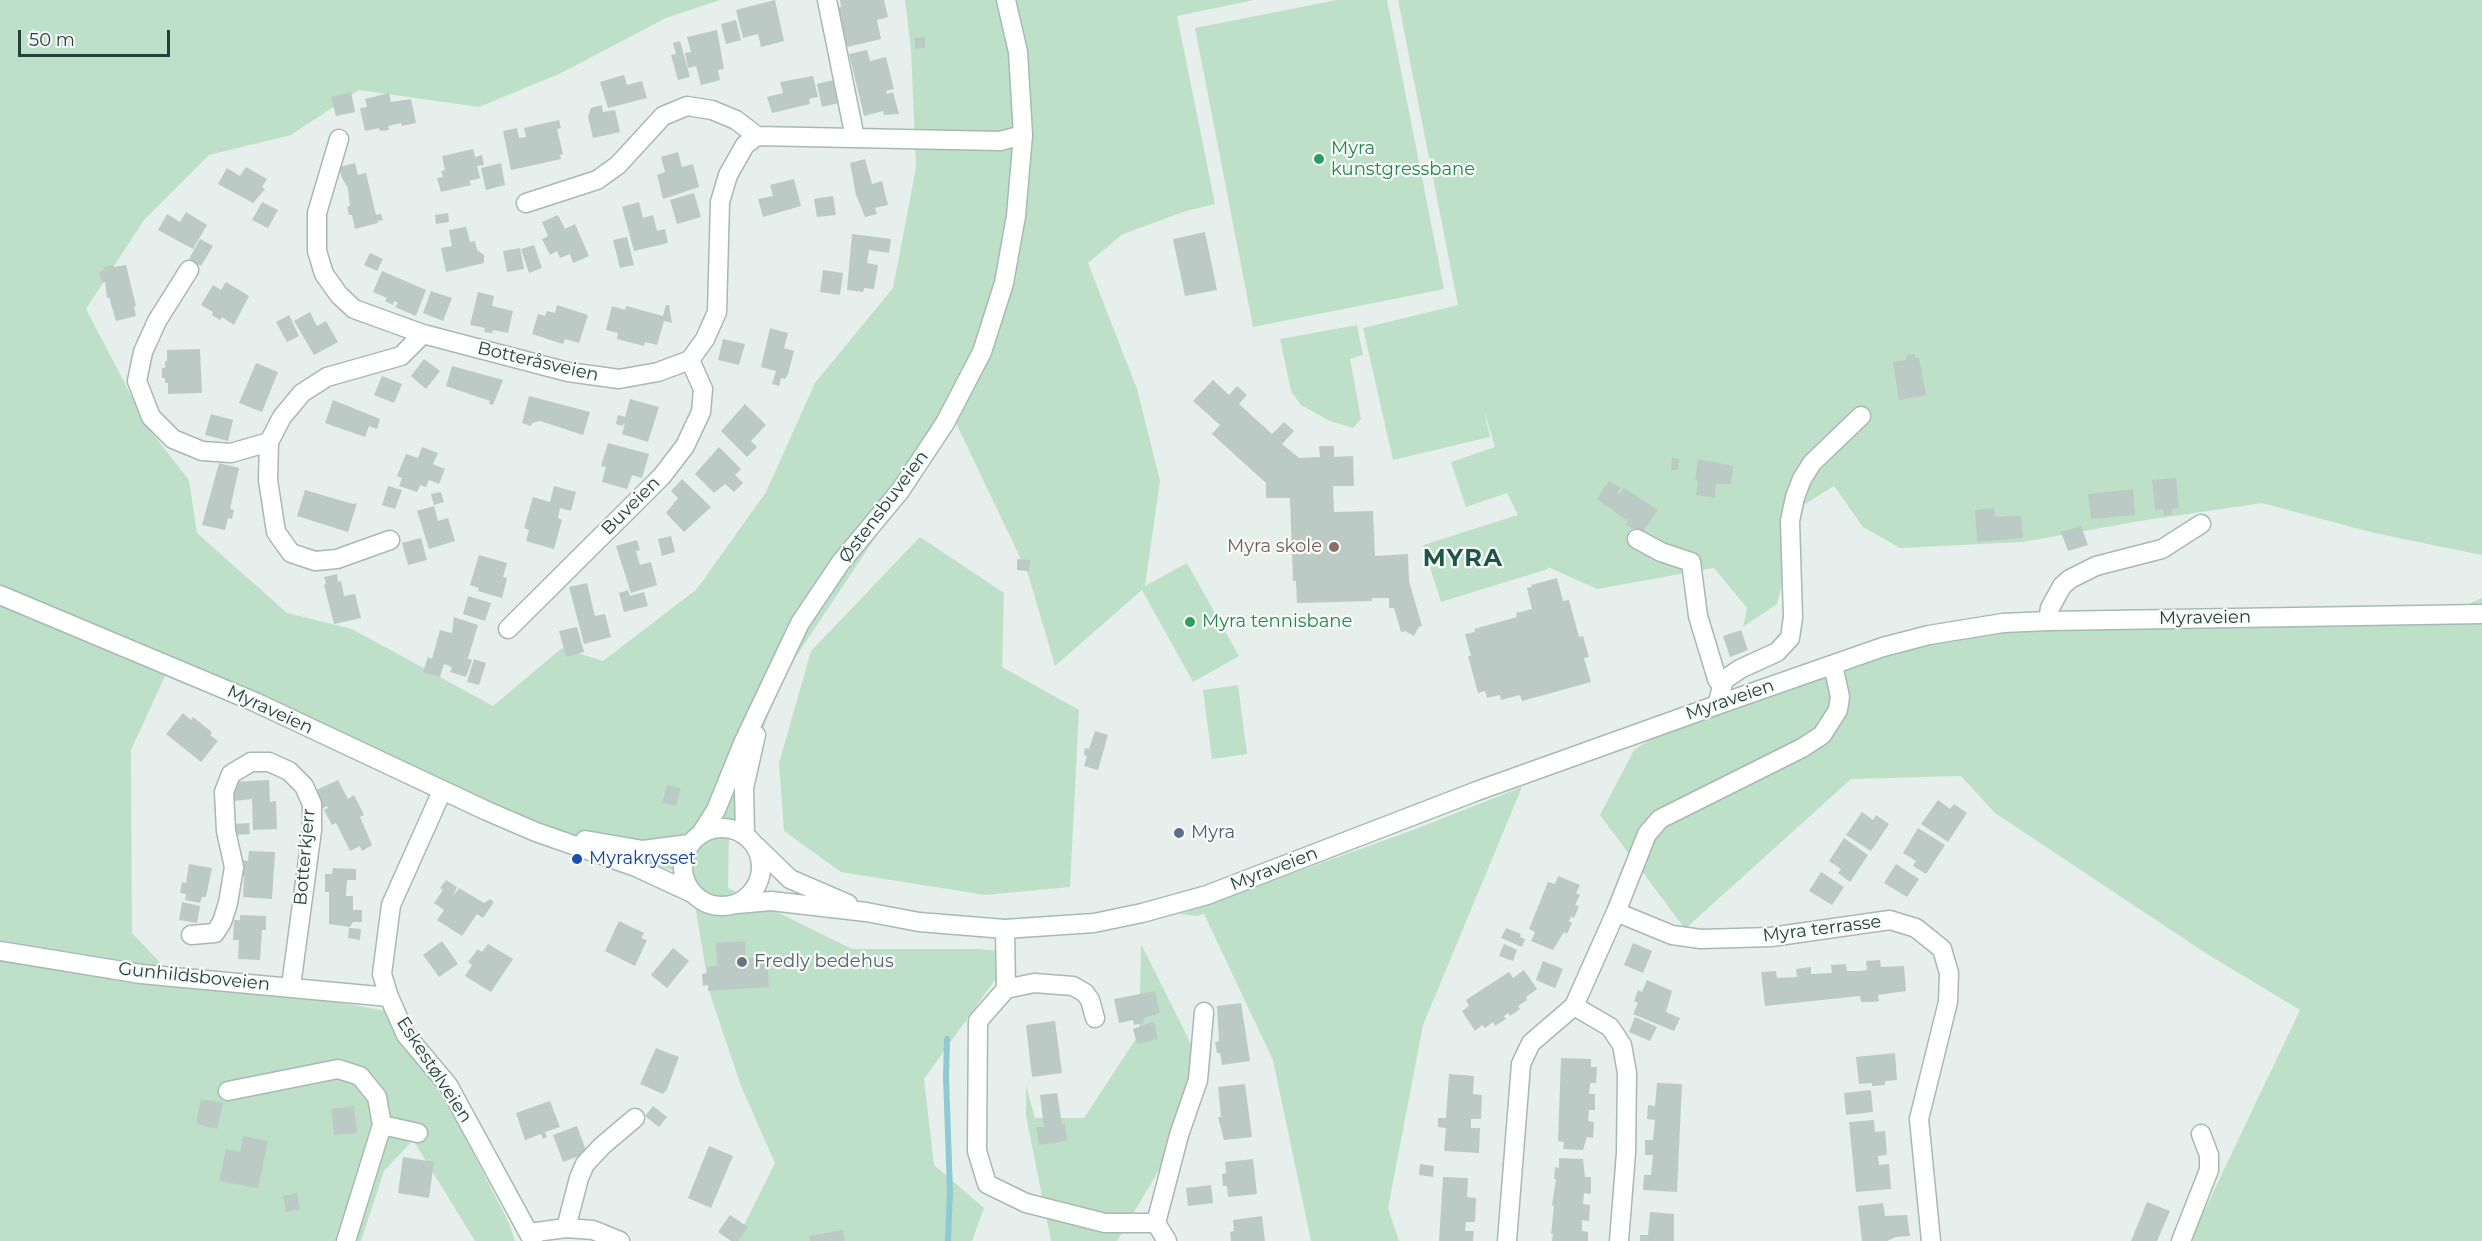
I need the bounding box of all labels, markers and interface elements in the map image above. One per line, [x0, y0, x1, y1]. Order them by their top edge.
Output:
scale bar [21, 18, 172, 56]
text: 50 m [29, 29, 75, 51]
place label: Myra kunstgressbane [1331, 138, 1475, 180]
marker: Myra kunstgressbane [1312, 152, 1326, 166]
street label: Botteråsveien [475, 338, 601, 386]
street label: Østensbuveien [835, 447, 933, 567]
street label: Buveien [597, 472, 665, 540]
place label: Myra skole [1227, 536, 1322, 558]
marker: Myra skole [1327, 540, 1341, 554]
district label: MYRA [1423, 545, 1503, 573]
street label: Myraveien [2159, 606, 2251, 630]
place label: Myra tennisbane [1202, 611, 1352, 633]
marker: Myra tennisbane [1183, 615, 1197, 629]
street label: Myraveien [1683, 675, 1777, 725]
street label: Myraveien [224, 681, 316, 739]
street label: Botterkjerr [290, 808, 320, 906]
place label: Myra [1191, 822, 1235, 844]
marker: Myra [1172, 826, 1186, 840]
street label: Myraveien [1227, 842, 1321, 896]
place label: Myrakrysset [589, 848, 696, 870]
marker: Myrakrysset [570, 852, 584, 866]
street label: Myra terrasse [1762, 911, 1882, 947]
place label: Fredly bedehus [754, 951, 894, 973]
marker: Fredly bedehus [735, 955, 749, 969]
street label: Gunhildsboveien [117, 958, 271, 996]
street label: Eskestølveien [392, 1013, 476, 1127]

